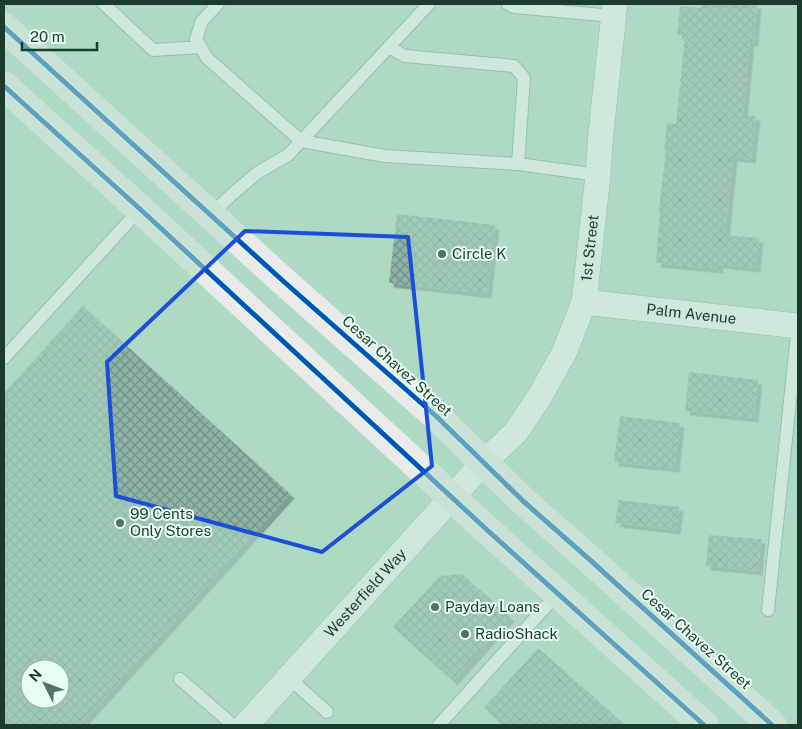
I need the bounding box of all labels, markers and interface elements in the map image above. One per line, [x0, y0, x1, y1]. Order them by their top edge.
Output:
scale bar [22, 20, 98, 52]
text: 20 m [30, 28, 65, 45]
street label: 1st Street [577, 214, 602, 282]
place label: Circle K [452, 245, 506, 262]
marker: Circle K [436, 248, 448, 260]
street label: Palm Avenue [646, 300, 737, 327]
street label: Cesar Chavez Street [339, 312, 456, 419]
place label: 99 Cents Only Stores [130, 505, 211, 539]
marker: 99 Cents Only Stores [114, 517, 126, 529]
street label: Westerfield Way [321, 545, 409, 640]
street label: Cesar Chavez Street [638, 585, 755, 692]
place label: Payday Loans [445, 598, 540, 615]
marker: Payday Loans [429, 601, 441, 613]
place label: RadioShack [475, 625, 558, 642]
marker: RadioShack [459, 628, 471, 640]
north arrow [20, 659, 70, 709]
text: N [26, 666, 45, 685]

